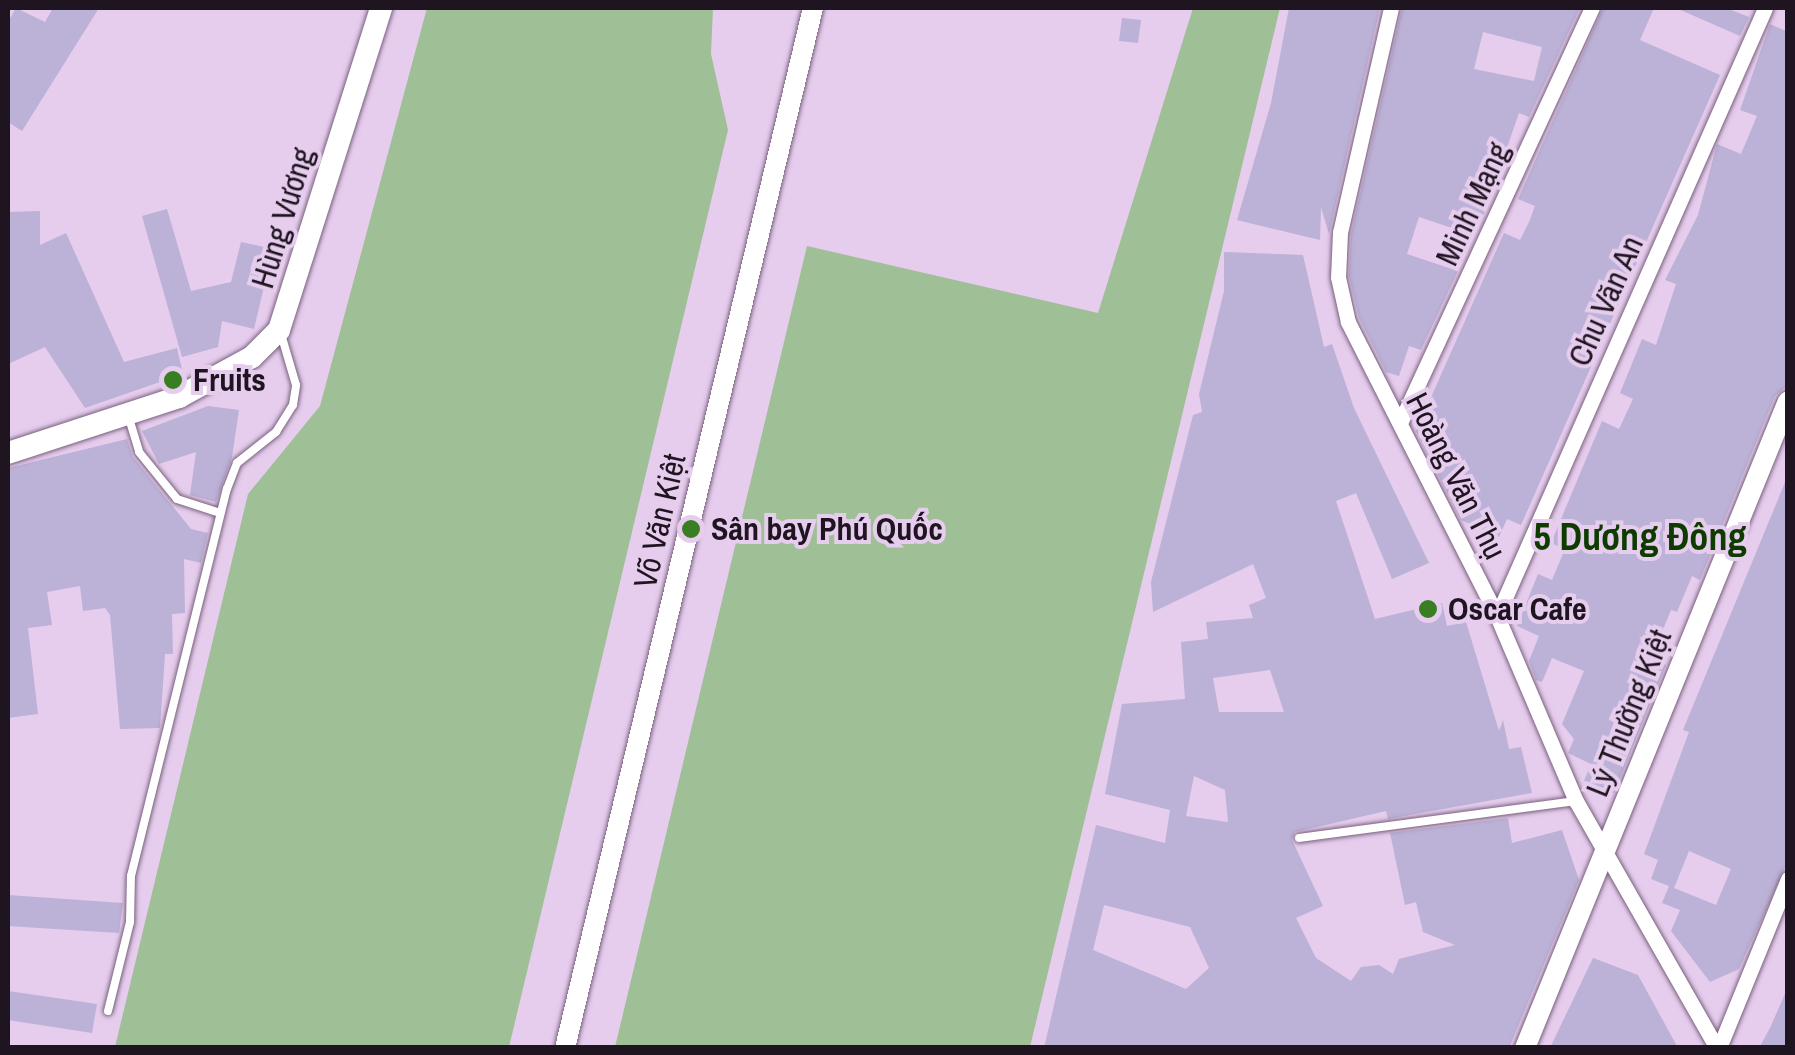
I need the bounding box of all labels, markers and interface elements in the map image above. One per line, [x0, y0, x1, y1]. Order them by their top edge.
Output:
street label: Minh Mạng [1428, 136, 1518, 272]
street label: Hùng Vương [243, 143, 323, 293]
street label: Chu Văn An [1560, 229, 1652, 373]
place label: Fruits [193, 361, 266, 399]
marker: Fruits [162, 369, 184, 391]
street label: Hoàng Văn Thụ [1398, 386, 1514, 566]
street label: Võ Văn Kiệt [626, 450, 694, 592]
place label: Sân bay Phú Quốc [711, 510, 943, 548]
district label: 5 Dương Đông [1534, 514, 1746, 560]
marker: Sân bay Phú Quốc [680, 518, 702, 540]
place label: Oscar Cafe [1448, 590, 1587, 628]
marker: Oscar Cafe [1417, 598, 1439, 620]
street label: Lý Thường Kiệt [1578, 624, 1680, 802]

